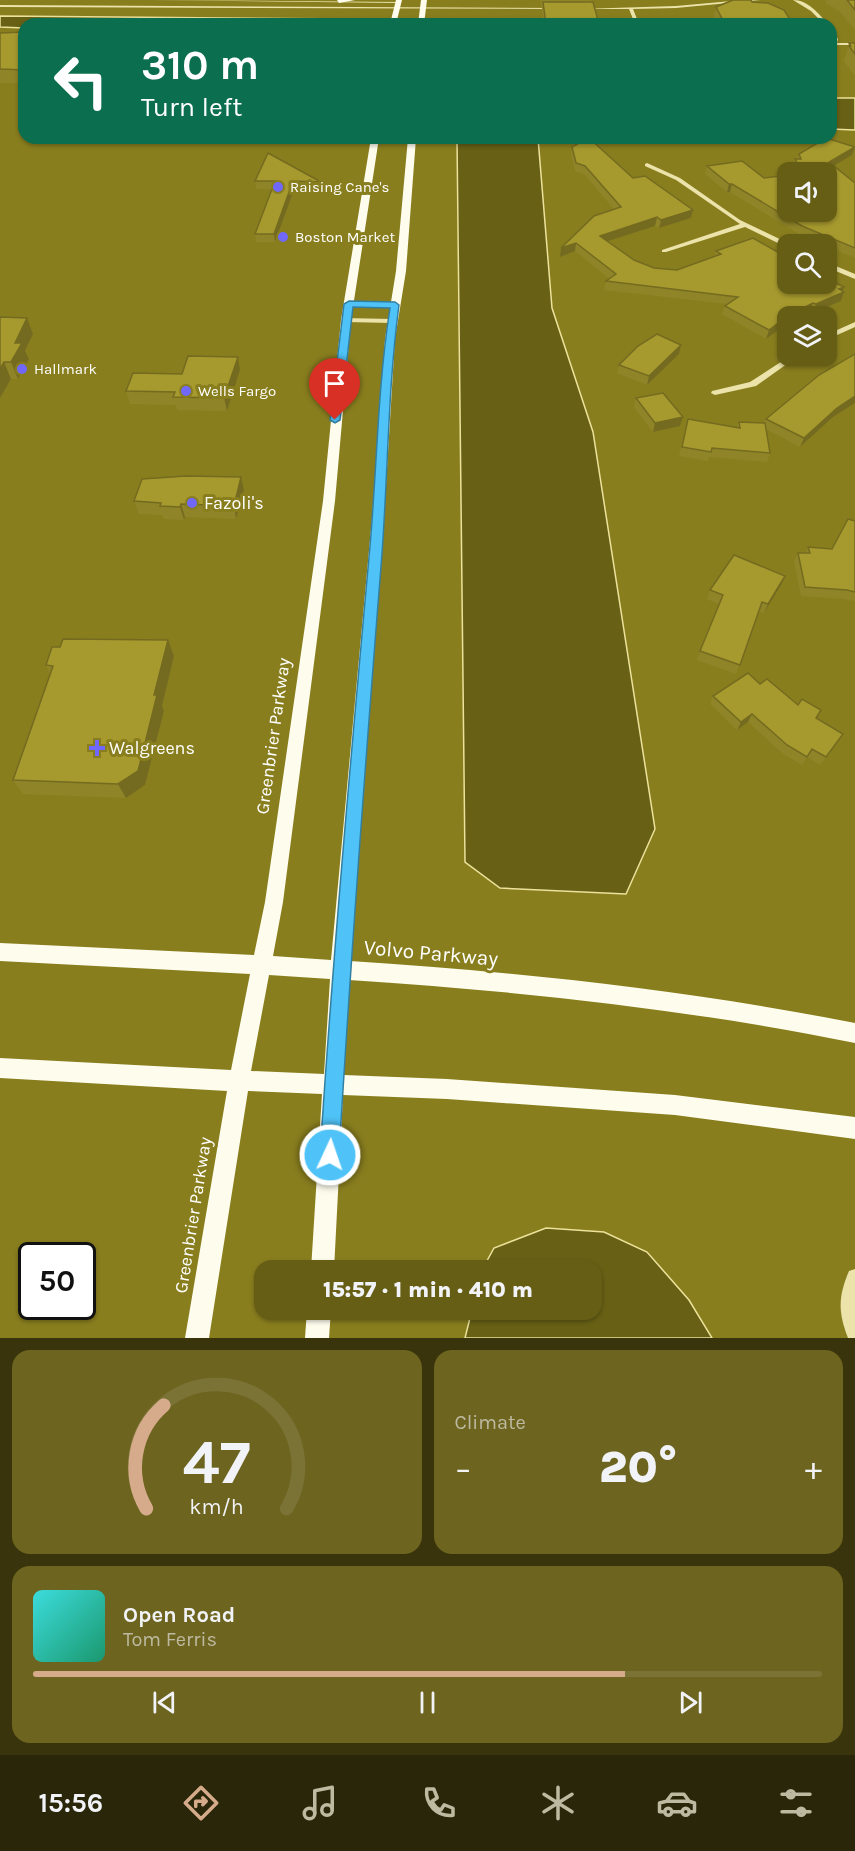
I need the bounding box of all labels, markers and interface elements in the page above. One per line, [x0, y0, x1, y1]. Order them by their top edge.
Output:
text: 310 m [141, 40, 259, 90]
icon: left [42, 42, 120, 120]
text: Turn left [141, 91, 242, 123]
map controls [777, 162, 837, 366]
button: sound [777, 162, 837, 222]
place label: Raising Cane's [290, 178, 389, 196]
marker: Raising Cane's [271, 180, 285, 194]
place label: Boston Market [295, 228, 395, 246]
marker: Boston Market [276, 230, 290, 244]
button: search [777, 234, 837, 294]
button: layers [777, 306, 837, 366]
pin [309, 358, 360, 420]
place label: Hallmark [34, 360, 97, 378]
marker: Hallmark [15, 362, 29, 376]
icon: arrive [318, 367, 351, 400]
place label: Wells Fargo [198, 382, 276, 400]
marker: Wells Fargo [179, 384, 193, 398]
place label: Fazoli's [204, 492, 264, 514]
marker: Fazoli's [185, 496, 199, 510]
street label: Greenbrier Parkway [251, 656, 295, 816]
place label: Walgreens [109, 737, 195, 759]
marker: Walgreens [90, 741, 104, 755]
street label: Volvo Parkway [363, 935, 499, 971]
position arrow [298, 1123, 362, 1187]
street label: Greenbrier Parkway [170, 1135, 216, 1295]
speed limit sign: 50 [18, 1242, 96, 1320]
text: 15:57 · 1 min · 410 m [323, 1277, 533, 1303]
text: Climate [455, 1411, 526, 1434]
text: 47 [183, 1426, 251, 1499]
text: 20° [599, 1441, 677, 1493]
text: − [455, 1449, 472, 1487]
text: + [805, 1449, 822, 1487]
text: km/h [190, 1494, 244, 1519]
text: Open Road [123, 1602, 235, 1628]
text: Tom Ferris [123, 1628, 217, 1651]
icon: previous [148, 1686, 181, 1719]
icon: pause [411, 1686, 444, 1719]
icon: next [674, 1686, 707, 1719]
icon: directions [180, 1782, 222, 1824]
icon: music [299, 1782, 341, 1824]
icon: phone [418, 1782, 460, 1824]
icon: climate [537, 1782, 579, 1824]
icon: car [656, 1782, 698, 1824]
icon: filters [775, 1782, 817, 1824]
text: 15:56 [38, 1787, 103, 1819]

